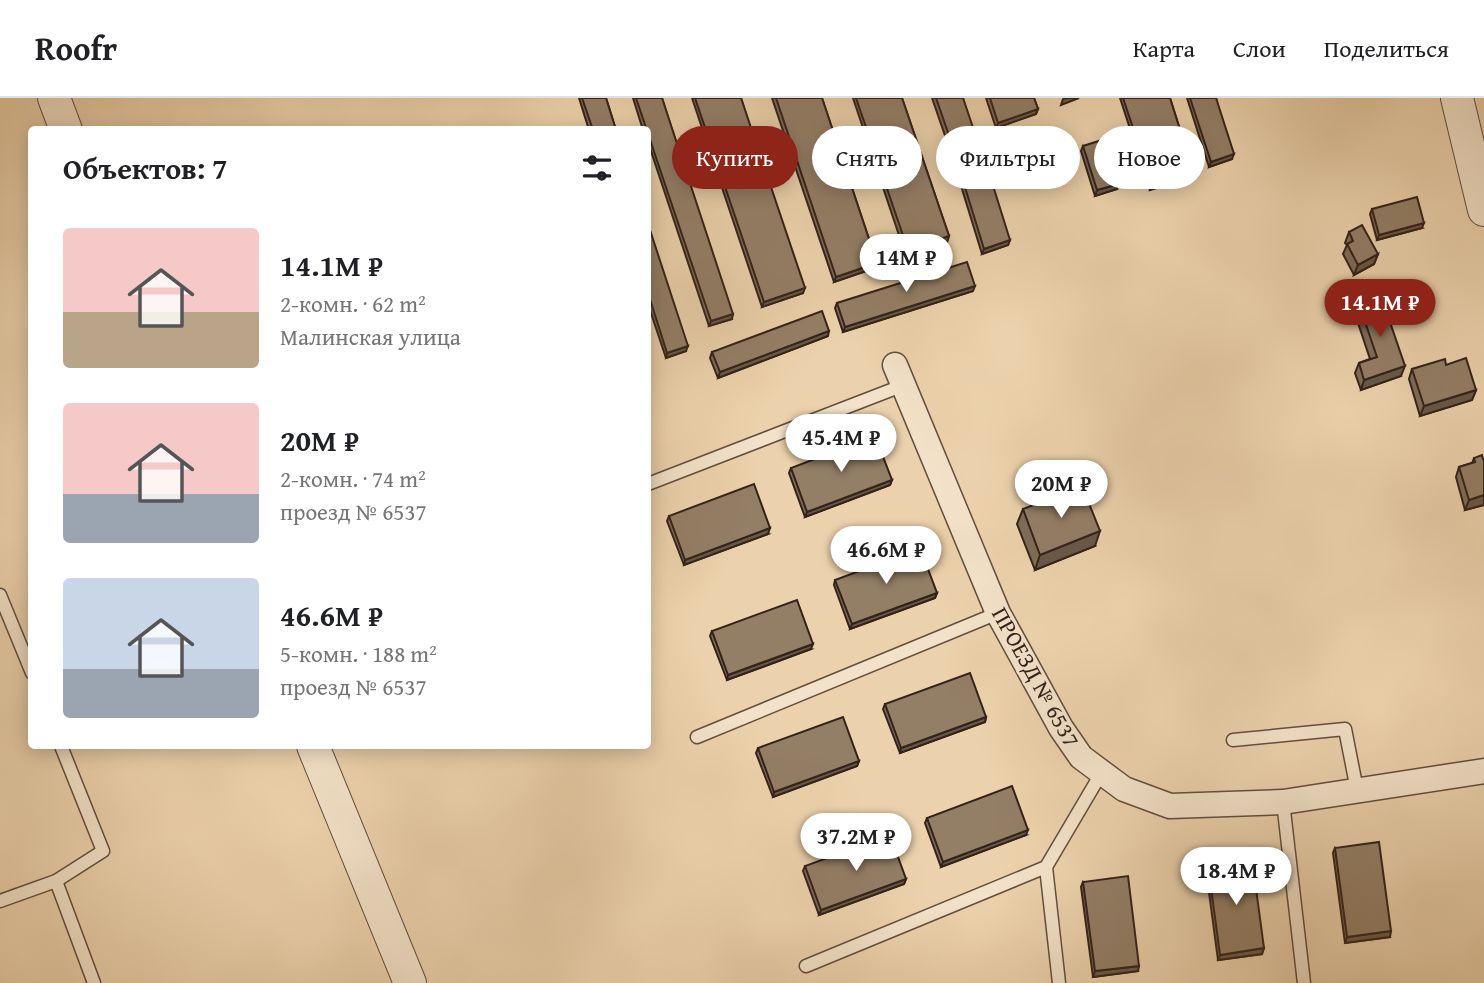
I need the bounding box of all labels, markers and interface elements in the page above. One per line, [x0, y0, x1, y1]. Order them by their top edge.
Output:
text: Roofr [35, 24, 117, 72]
text: Карта [1133, 31, 1195, 66]
text: Слои [1233, 31, 1286, 66]
text: Поделиться [1324, 31, 1449, 66]
chip: Купить [672, 126, 798, 189]
chip: Снять [812, 126, 922, 189]
chip: Фильтры [936, 126, 1080, 189]
chip: Новое [1094, 126, 1205, 189]
text: Объектов: 7 [63, 146, 227, 190]
icon: filters [578, 149, 616, 187]
pin: 14M ₽ [857, 234, 955, 294]
text: 14M ₽ [876, 240, 936, 273]
text: 14.1M ₽ [280, 243, 383, 287]
icon: home [119, 256, 203, 340]
pin: 14.1M ₽ [1315, 280, 1445, 339]
text: 14.1M ₽ [1340, 285, 1420, 318]
text: 2-комн. · 62 m² [280, 287, 426, 320]
text: Малинская улица [280, 320, 461, 353]
pin: 45.4M ₽ [776, 414, 906, 474]
text: 20M ₽ [280, 418, 359, 462]
text: 45.4M ₽ [801, 420, 881, 453]
icon: home [119, 431, 203, 515]
pin: 20M ₽ [1012, 460, 1110, 520]
text: 2-комн. · 74 m² [280, 462, 426, 495]
text: 20M ₽ [1031, 466, 1091, 499]
text: проезд № 6537 [280, 495, 427, 528]
pin: 46.6M ₽ [821, 526, 951, 586]
text: 46.6M ₽ [846, 532, 926, 565]
text: 46.6M ₽ [280, 593, 383, 637]
street label: ПРОЕЗД № 6537 [984, 601, 1089, 753]
icon: home [119, 606, 203, 690]
text: 5-комн. · 188 m² [280, 637, 437, 670]
text: проезд № 6537 [280, 670, 427, 703]
pin: 37.2M ₽ [791, 814, 921, 873]
text: 37.2M ₽ [816, 819, 896, 852]
pin: 18.4M ₽ [1171, 848, 1301, 907]
text: 18.4M ₽ [1196, 853, 1276, 886]

